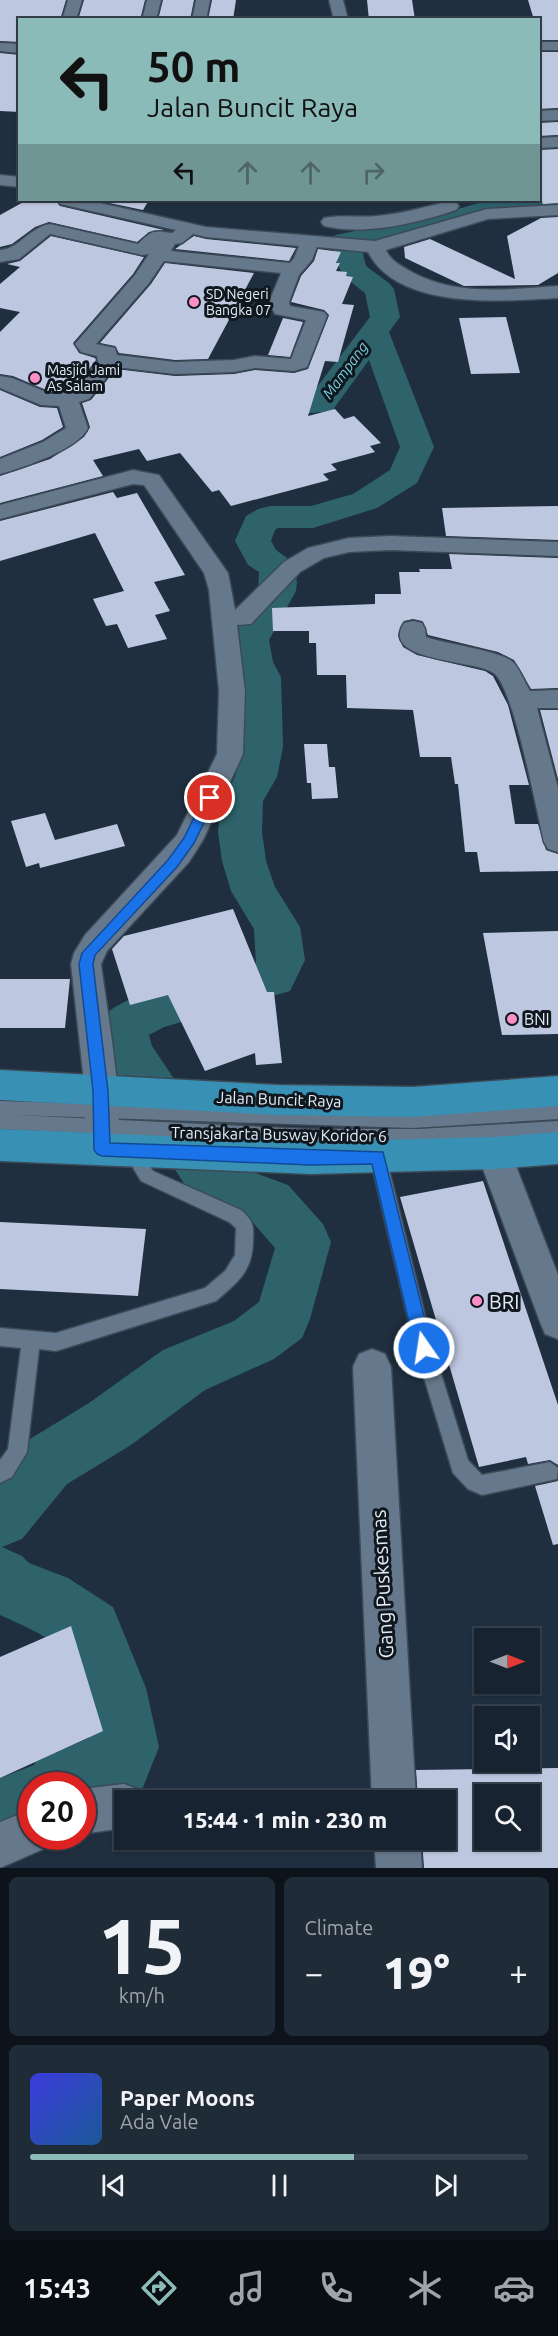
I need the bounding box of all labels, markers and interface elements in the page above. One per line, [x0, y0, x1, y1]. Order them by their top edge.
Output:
icon: left [48, 42, 126, 120]
text: 50 m [147, 43, 241, 90]
text: Jalan Buncit Raya [147, 92, 358, 122]
icon: left [168, 156, 201, 189]
icon: ahead [231, 156, 264, 189]
icon: ahead [294, 156, 327, 189]
icon: right [357, 156, 390, 189]
place label: SD Negeri Bangka 07 [206, 286, 271, 318]
marker: SD Negeri Bangka 07 [187, 295, 201, 309]
water label: Mampang [319, 338, 371, 402]
place label: Masjid Jami As Salam [47, 362, 120, 394]
marker: Masjid Jami As Salam [28, 371, 42, 385]
pin [184, 772, 235, 823]
icon: arrive [193, 781, 226, 814]
place label: BNI [524, 1010, 550, 1028]
marker: BNI [505, 1012, 519, 1026]
street label: Jalan Buncit Raya [216, 1088, 342, 1110]
street label: Transjakarta Busway Koridor 6 [171, 1123, 387, 1145]
place label: BRI [489, 1290, 519, 1313]
marker: BRI [470, 1294, 484, 1308]
position arrow [392, 1316, 456, 1380]
street label: Gang Puskesmas [367, 1509, 397, 1659]
north arrow [474, 1628, 540, 1694]
map controls [474, 1628, 540, 1850]
button: sound [474, 1706, 540, 1772]
speed limit sign: 20 [18, 1772, 96, 1850]
button: search [474, 1784, 540, 1850]
text: 15:44 · 1 min · 230 m [183, 1807, 387, 1832]
text: 15 [98, 1901, 186, 1989]
text: Climate [305, 1916, 373, 1939]
text: 19° [383, 1947, 450, 1998]
text: − [305, 1954, 323, 1991]
text: + [509, 1954, 528, 1991]
text: km/h [119, 1984, 165, 2007]
text: Paper Moons [120, 2085, 255, 2110]
text: Ada Vale [120, 2110, 198, 2133]
icon: previous [97, 2169, 130, 2202]
icon: pause [263, 2169, 296, 2202]
icon: next [429, 2169, 462, 2202]
icon: directions [138, 2267, 180, 2309]
icon: music [226, 2267, 268, 2309]
icon: phone [315, 2267, 357, 2309]
icon: climate [404, 2267, 446, 2309]
icon: car [493, 2267, 535, 2309]
text: 15:43 [23, 2273, 91, 2303]

